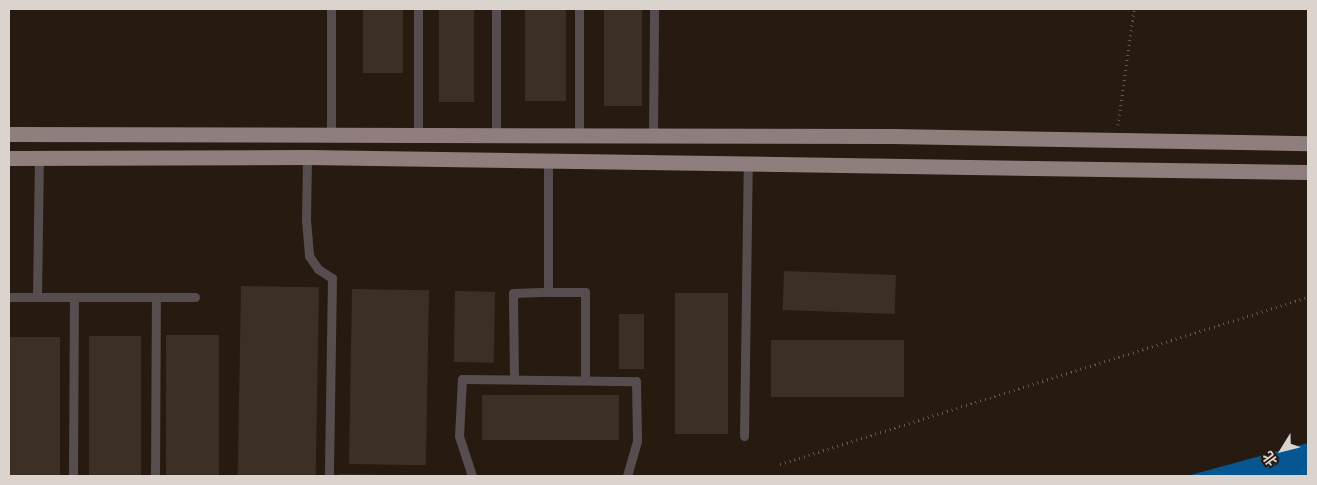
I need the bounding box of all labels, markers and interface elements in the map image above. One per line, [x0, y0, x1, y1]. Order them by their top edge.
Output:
north arrow [1257, 425, 1307, 475]
text: 北 [1258, 448, 1281, 470]

